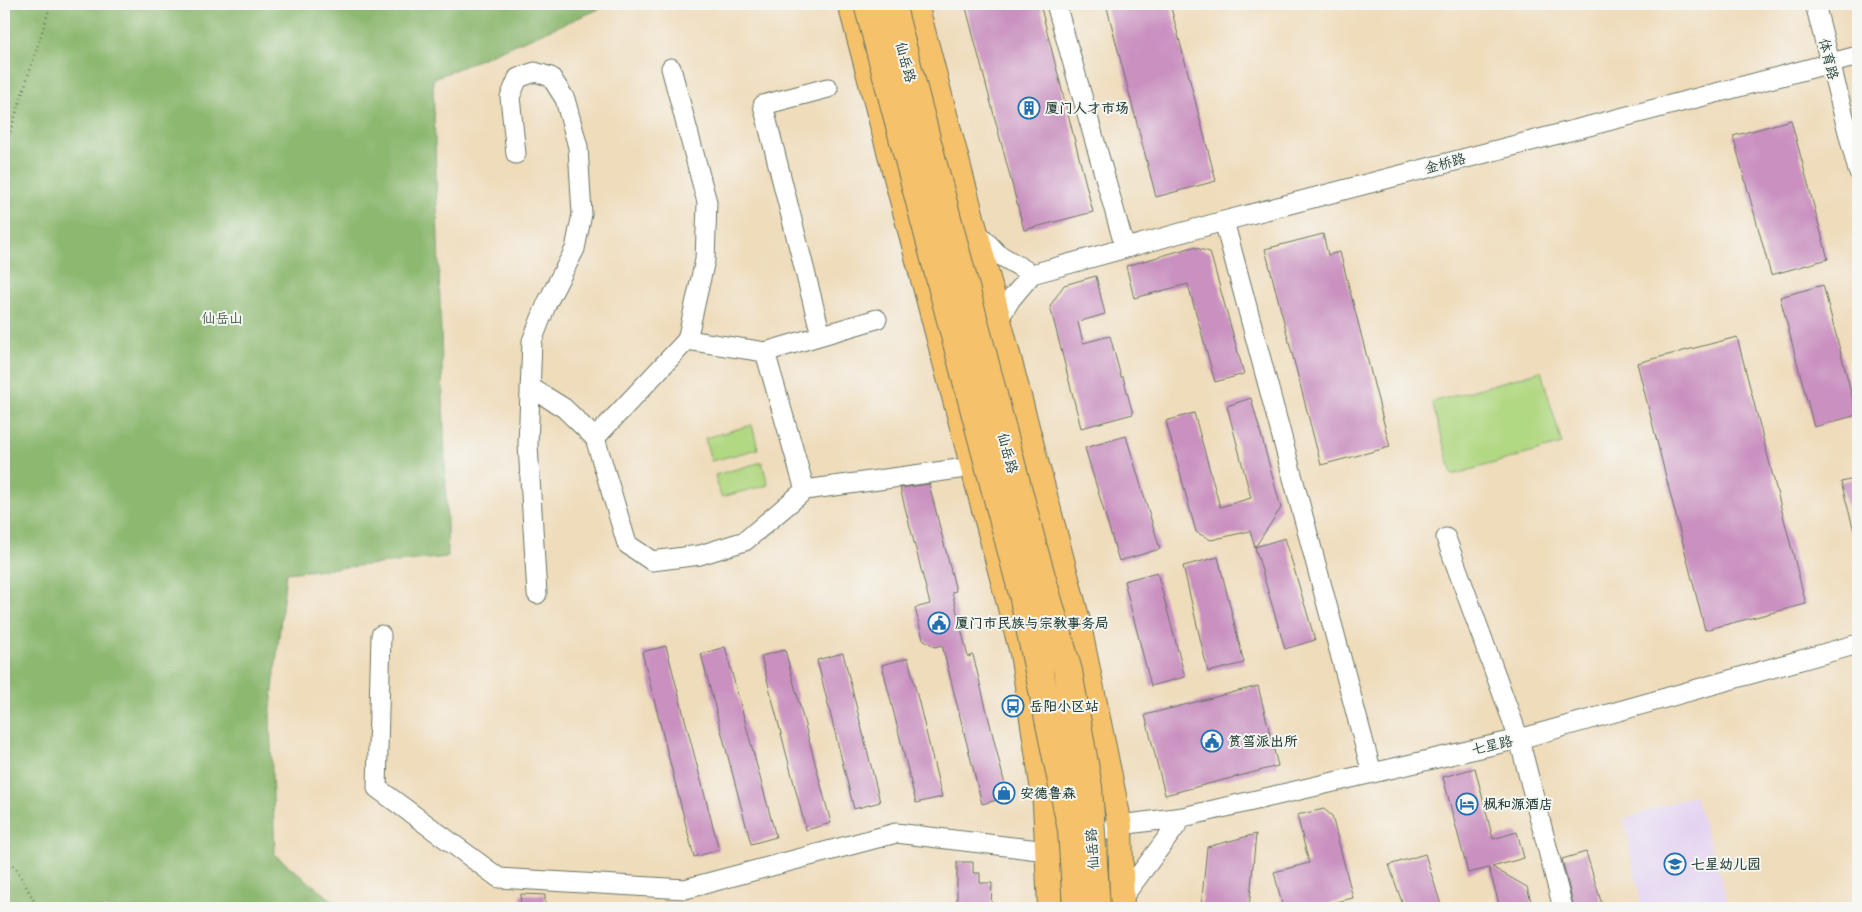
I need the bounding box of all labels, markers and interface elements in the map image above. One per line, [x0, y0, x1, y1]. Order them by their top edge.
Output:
street label: 体育路 [1815, 36, 1844, 82]
street label: 仙岳路 [892, 39, 921, 85]
building icon: 厦门人才市场 [1017, 96, 1041, 120]
place label: 厦门人才市场 [1045, 98, 1129, 117]
street label: 金桥路 [1422, 148, 1468, 177]
park label: 仙岳山 [201, 308, 243, 327]
street label: 仙岳路 [994, 430, 1023, 476]
public building icon: 厦门市民族与宗教事务局 [927, 611, 951, 635]
place label: 厦门市民族与宗教事务局 [955, 613, 1109, 632]
bus stop icon: 岳阳小区站 [1001, 694, 1025, 718]
place label: 岳阳小区站 [1029, 696, 1099, 715]
public building icon: 筼筜派出所 [1200, 729, 1224, 753]
place label: 筼筜派出所 [1228, 731, 1298, 750]
street label: 七星路 [1469, 731, 1514, 758]
shop icon: 安德鲁森 [992, 781, 1016, 805]
place label: 安德鲁森 [1020, 783, 1076, 802]
hotel icon: 枫和源酒店 [1455, 792, 1479, 816]
place label: 枫和源酒店 [1483, 794, 1553, 813]
street label: 仙岳路 [1081, 827, 1102, 871]
school or university icon: 七星幼儿园 [1663, 852, 1687, 876]
place label: 七星幼儿园 [1691, 854, 1761, 873]

